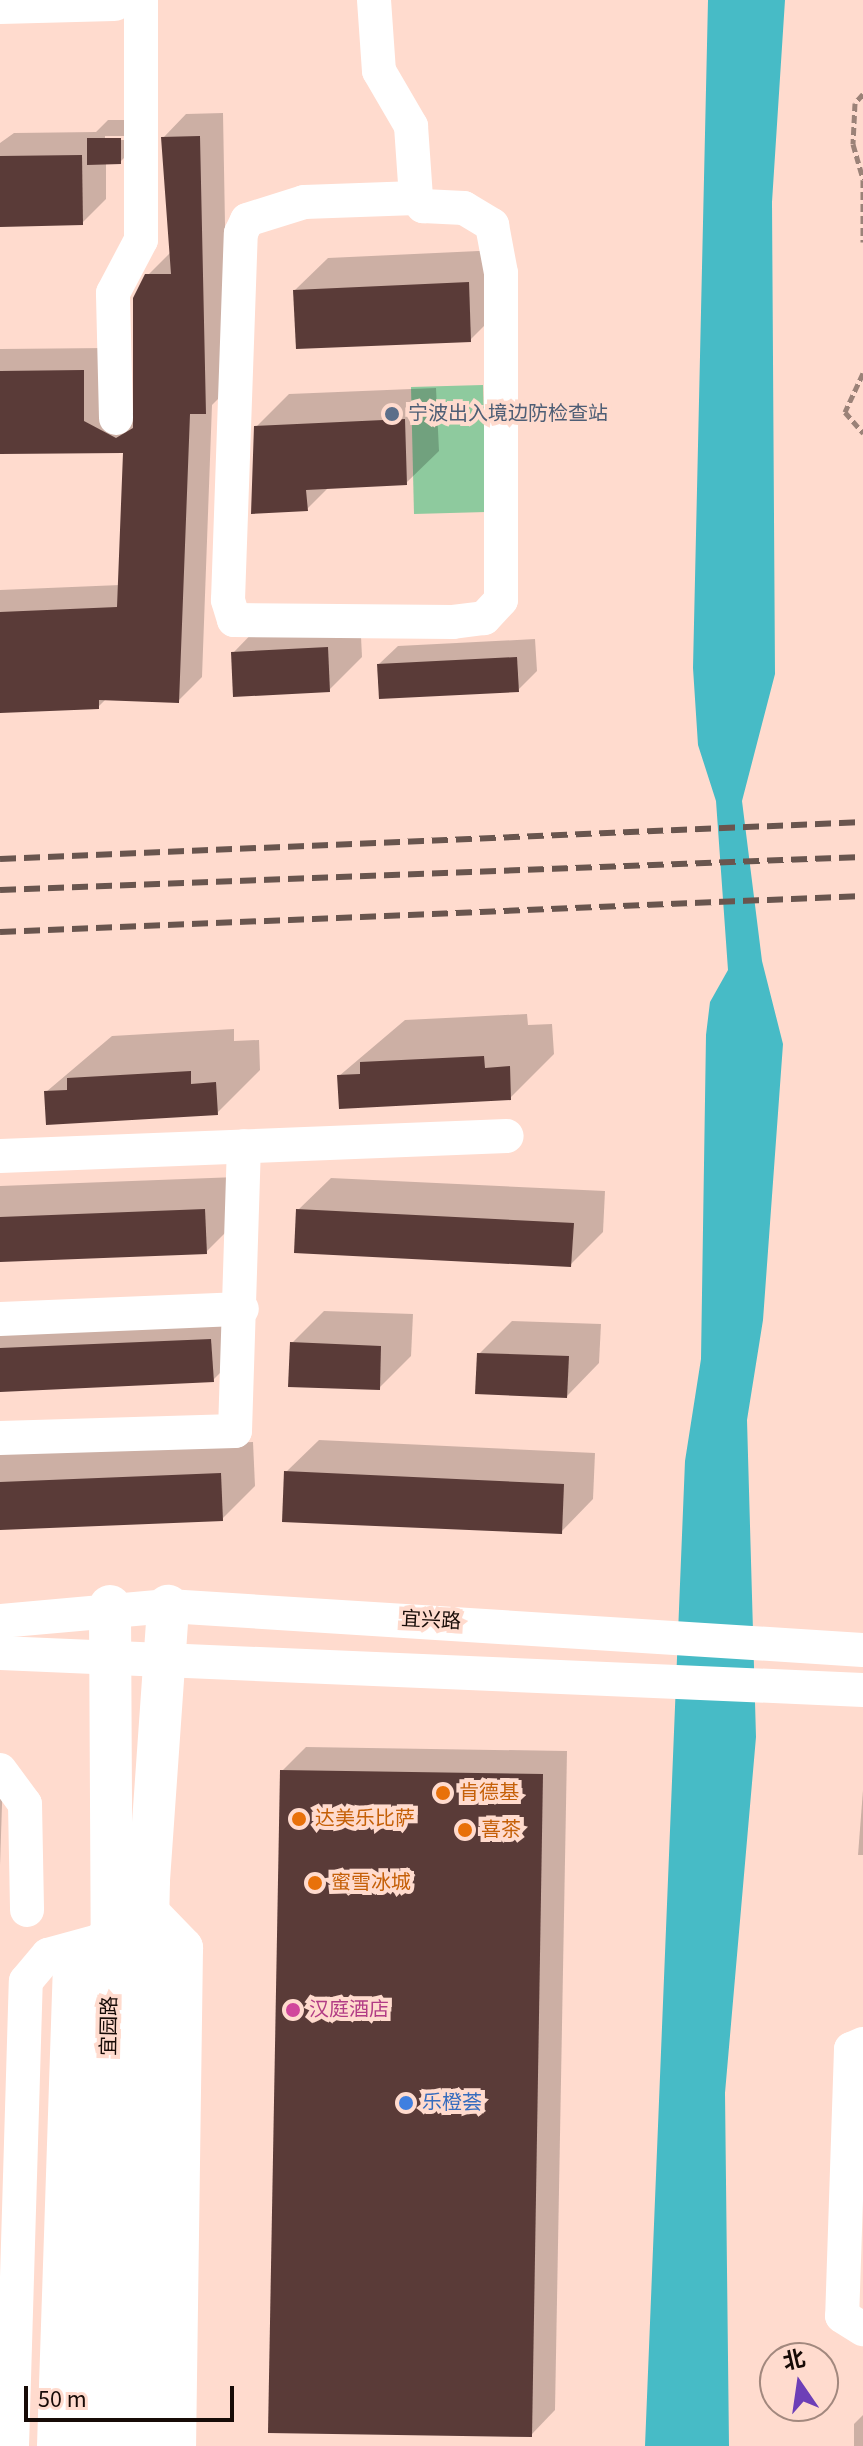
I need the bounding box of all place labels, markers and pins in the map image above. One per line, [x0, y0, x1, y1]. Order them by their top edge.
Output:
place label: 宁波出入境边防检查站 [408, 402, 608, 426]
marker: 宁波出入境边防检查站 [383, 405, 401, 423]
place label: 肯德基 [459, 1781, 519, 1805]
marker: 肯德基 [434, 1784, 452, 1802]
place label: 达美乐比萨 [315, 1807, 415, 1831]
marker: 达美乐比萨 [290, 1810, 308, 1828]
place label: 喜茶 [481, 1818, 521, 1842]
marker: 喜茶 [456, 1821, 474, 1839]
place label: 蜜雪冰城 [331, 1871, 411, 1895]
marker: 蜜雪冰城 [306, 1874, 324, 1892]
place label: 汉庭酒店 [309, 1998, 389, 2022]
marker: 汉庭酒店 [284, 2001, 302, 2019]
place label: 乐橙荟 [422, 2091, 482, 2115]
marker: 乐橙荟 [397, 2094, 415, 2112]

